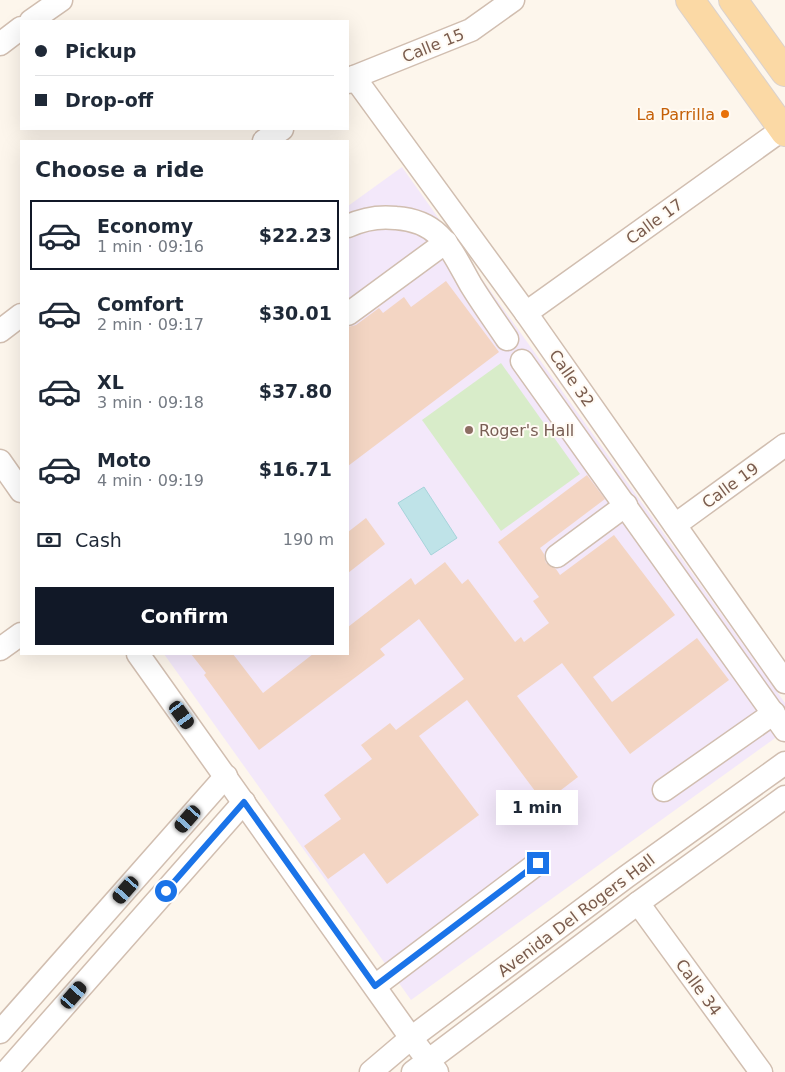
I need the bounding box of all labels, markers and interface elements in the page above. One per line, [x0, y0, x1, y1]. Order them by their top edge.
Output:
street label: Calle 15 [399, 24, 467, 66]
text: Pickup [65, 40, 136, 62]
text: Drop-off [65, 89, 153, 111]
place label: La Parrilla [636, 105, 715, 124]
marker: La Parrilla [719, 108, 731, 120]
text: Choose a ride [35, 157, 204, 182]
street label: Calle 17 [622, 195, 686, 248]
icon: car [37, 213, 82, 258]
text: Economy [97, 215, 193, 237]
text: $22.23 [259, 224, 332, 246]
text: 1 min · 09:16 [97, 237, 204, 256]
icon: car [37, 291, 82, 336]
text: Comfort [97, 293, 184, 315]
text: $30.01 [259, 302, 332, 324]
text: 2 min · 09:17 [97, 315, 204, 334]
street label: Calle 32 [545, 346, 598, 410]
icon: car [37, 369, 82, 414]
text: XL [97, 371, 124, 393]
text: $37.80 [259, 380, 332, 402]
text: 3 min · 09:18 [97, 393, 204, 412]
place label: Roger's Hall [479, 421, 574, 440]
marker: Roger's Hall [463, 424, 475, 436]
icon: car [37, 447, 82, 492]
text: Moto [97, 449, 151, 471]
text: $16.71 [259, 458, 332, 480]
street label: Calle 19 [698, 459, 762, 512]
text: 4 min · 09:19 [97, 471, 204, 490]
icon: cash [35, 526, 63, 554]
text: Cash [75, 529, 122, 551]
text: 190 m [283, 530, 334, 549]
button: Confirm [35, 587, 334, 645]
car [167, 698, 196, 732]
callout: 1 min [497, 790, 579, 826]
text: 1 min [512, 798, 562, 817]
car [172, 803, 203, 835]
street label: Avenida Del Rogers Hall [494, 850, 659, 981]
route end [527, 852, 549, 874]
car [110, 874, 141, 906]
route start [155, 880, 177, 902]
street label: Calle 34 [672, 955, 725, 1019]
car [58, 979, 89, 1011]

